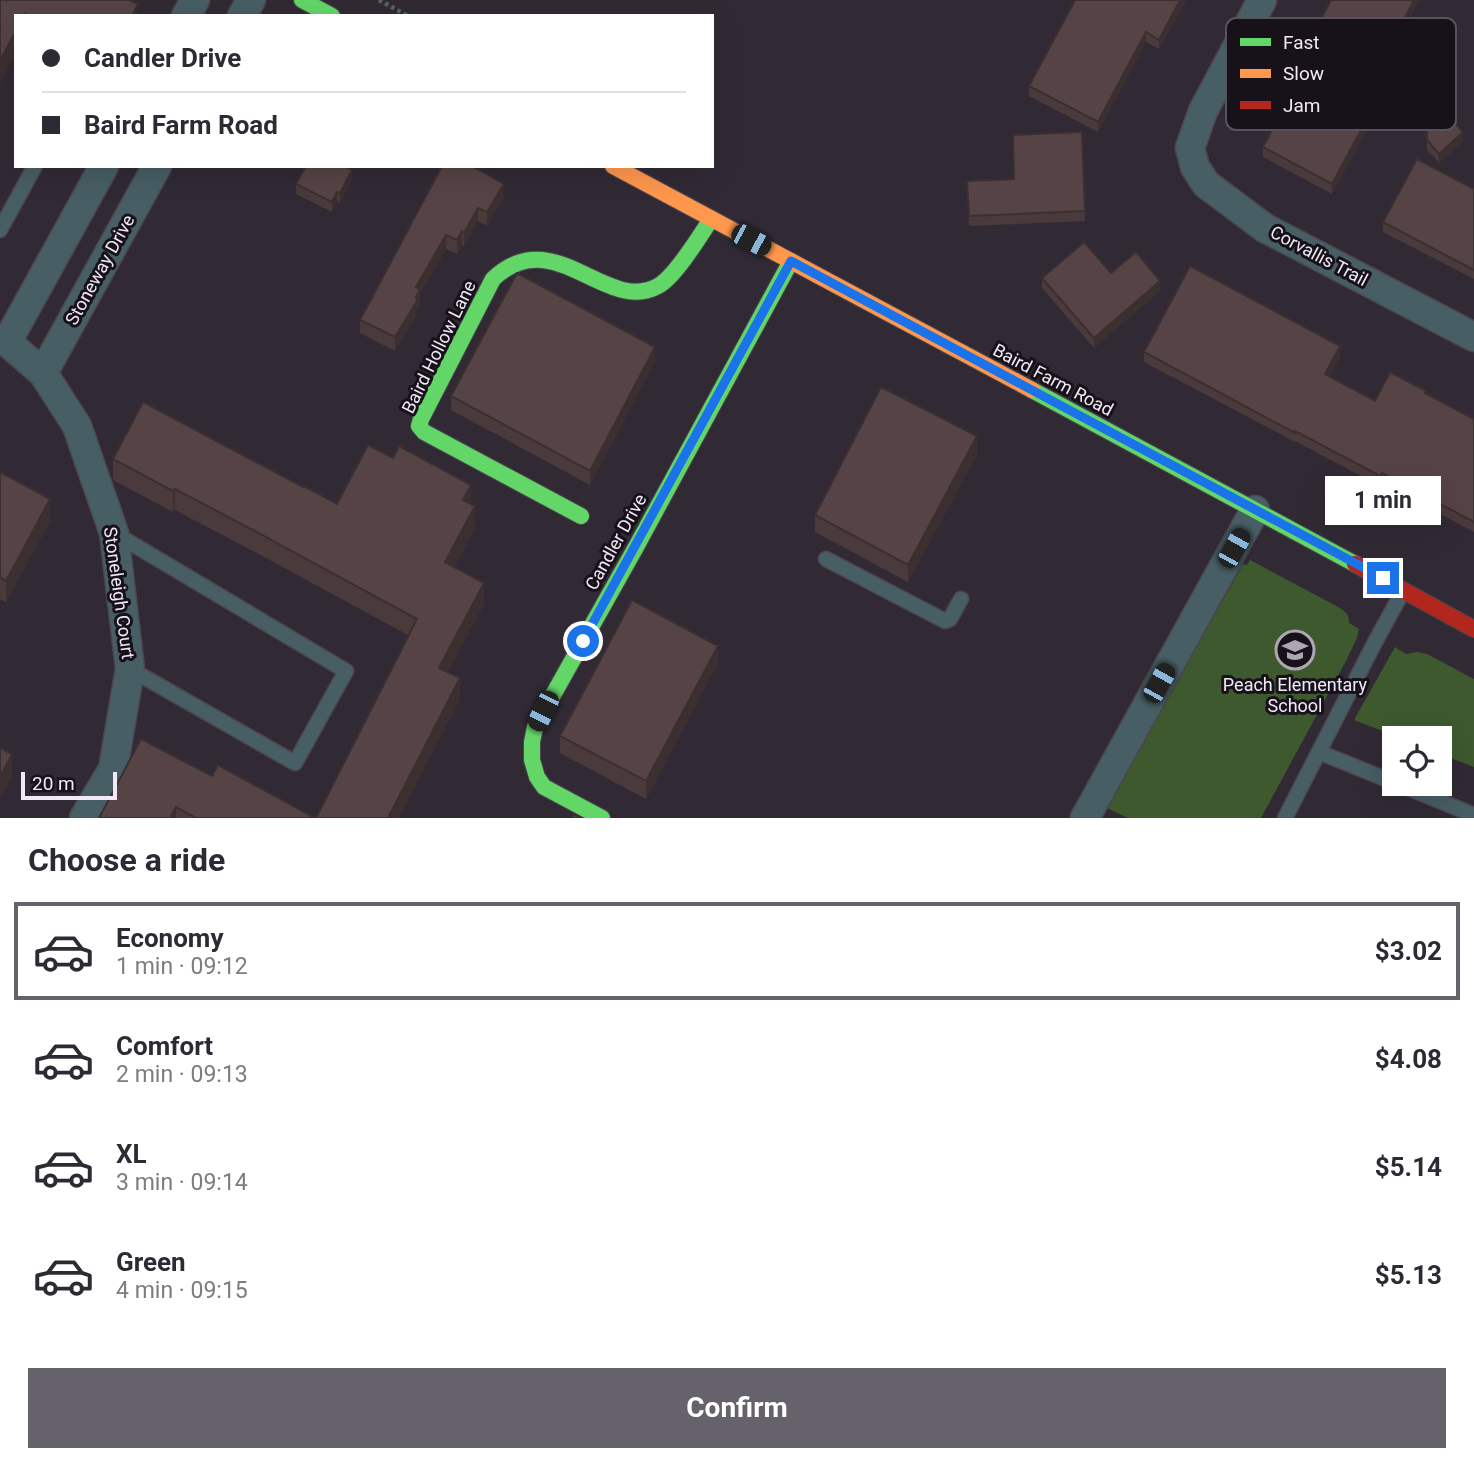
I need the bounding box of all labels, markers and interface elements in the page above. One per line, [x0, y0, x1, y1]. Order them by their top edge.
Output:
legend [1226, 18, 1456, 130]
text: Fast [1283, 31, 1320, 54]
text: Candler Drive [84, 43, 241, 73]
text: Slow [1283, 62, 1324, 85]
text: Jam [1283, 94, 1320, 117]
text: Baird Farm Road [84, 110, 278, 140]
street label: Stoneway Drive [61, 211, 139, 329]
car [728, 221, 775, 259]
street label: Corvallis Trail [1267, 221, 1372, 290]
street label: Baird Hollow Lane [397, 277, 480, 417]
street label: Baird Farm Road [990, 339, 1117, 420]
callout: 1 min [1325, 476, 1441, 526]
text: 1 min [1354, 487, 1412, 514]
street label: Candler Drive [581, 490, 651, 593]
street label: Stoneleigh Court [100, 525, 139, 660]
car [1215, 525, 1254, 571]
route end [1367, 562, 1399, 594]
route start [567, 625, 599, 657]
school or university icon: Peach Elementary School [1274, 629, 1316, 671]
car [1140, 660, 1179, 706]
place label: Peach Elementary School [1223, 674, 1368, 716]
car [525, 688, 562, 734]
map controls [1382, 726, 1452, 796]
button: locate [1382, 726, 1452, 796]
scale bar [21, 769, 117, 801]
text: 20 m [32, 772, 75, 795]
text: Choose a ride [28, 841, 225, 879]
icon: car [32, 920, 95, 983]
text: Economy [116, 923, 223, 953]
text: $3.02 [1375, 936, 1442, 966]
text: 1 min · 09:12 [116, 953, 248, 980]
icon: car [32, 1028, 95, 1091]
text: Comfort [116, 1031, 213, 1061]
text: $4.08 [1375, 1044, 1442, 1074]
text: 2 min · 09:13 [116, 1061, 248, 1088]
icon: car [32, 1136, 95, 1199]
text: XL [116, 1139, 147, 1169]
text: $5.14 [1375, 1152, 1442, 1182]
text: 3 min · 09:14 [116, 1169, 248, 1196]
icon: car [32, 1244, 95, 1307]
text: Green [116, 1247, 186, 1277]
text: $5.13 [1375, 1260, 1442, 1290]
text: 4 min · 09:15 [116, 1277, 248, 1304]
button: Confirm [28, 1368, 1446, 1448]

